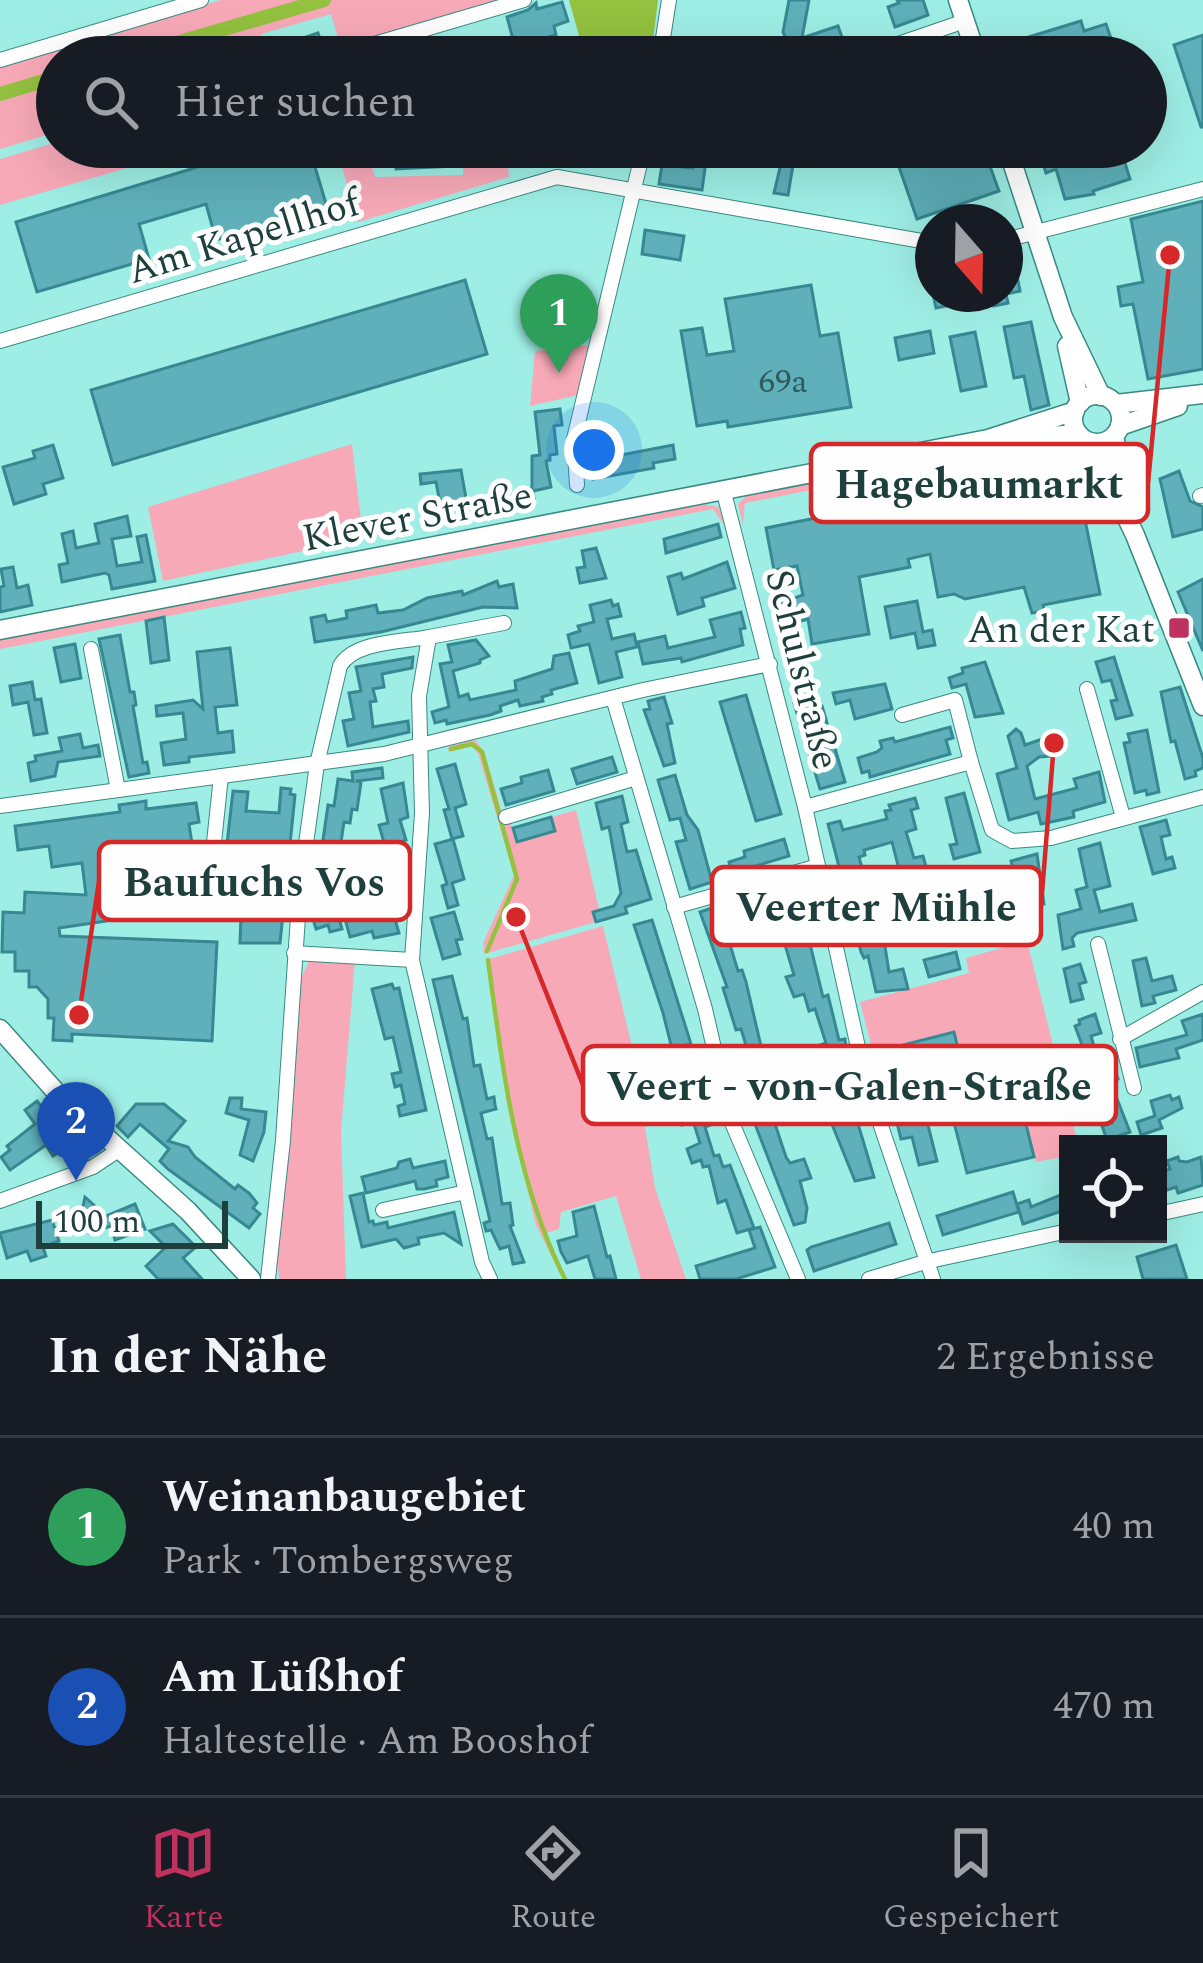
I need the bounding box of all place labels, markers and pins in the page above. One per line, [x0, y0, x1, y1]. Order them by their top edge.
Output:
pin: 1 [520, 274, 598, 373]
callout: Hagebaumarkt [811, 444, 1148, 522]
place label: An der Kat [967, 601, 1155, 660]
marker: An der Kat [1166, 615, 1192, 641]
callout: Baufuchs Vos [99, 842, 410, 920]
callout: Veerter Mühle [712, 867, 1041, 945]
callout: Veert - von-Galen-Straße [583, 1046, 1116, 1124]
pin: 2 [37, 1082, 115, 1181]

